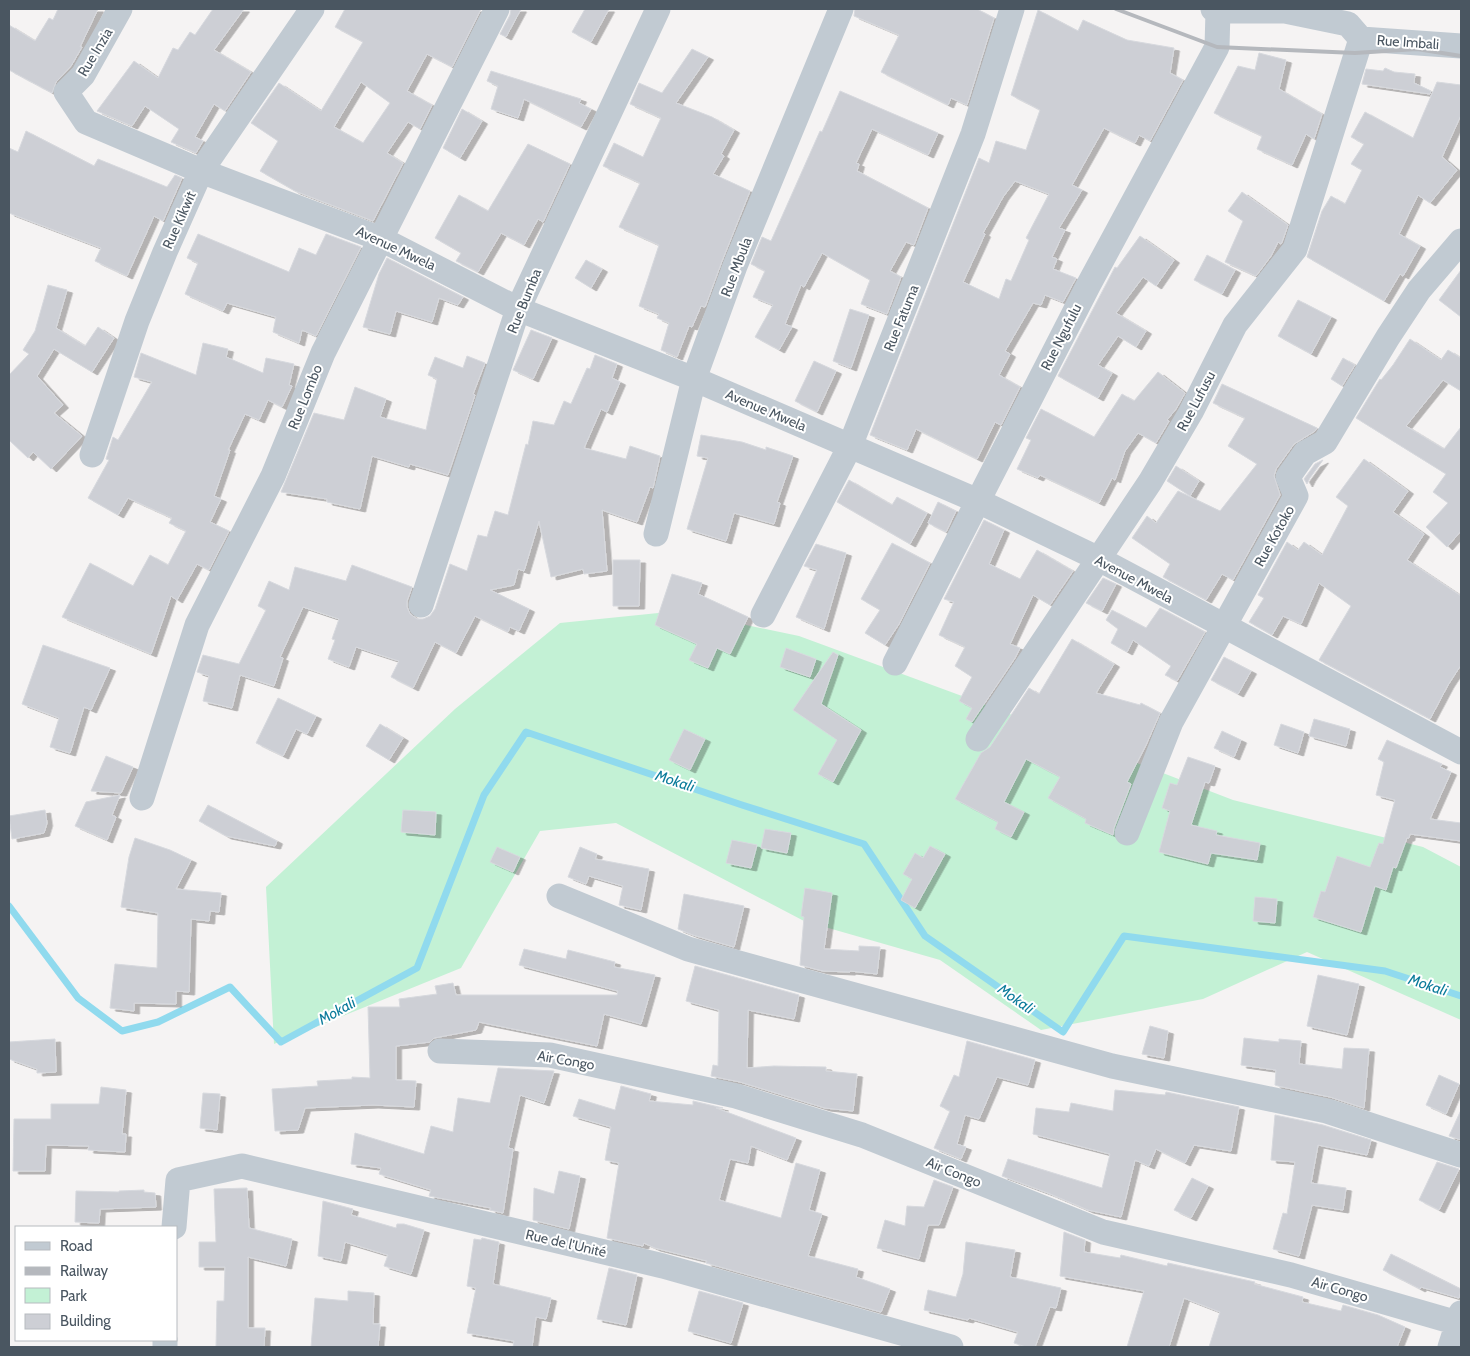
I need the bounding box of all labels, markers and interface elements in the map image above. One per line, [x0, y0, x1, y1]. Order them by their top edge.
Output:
street label: Rue Inzia [74, 24, 117, 80]
street label: Rue Imbali [1376, 31, 1440, 53]
street label: Rue Kikwit [158, 188, 200, 252]
street label: Avenue Mwela [353, 222, 439, 274]
street label: Rue Mbula [716, 234, 756, 299]
street label: Rue Bumba [503, 266, 545, 336]
street label: Rue Fatuma [880, 282, 923, 354]
street label: Rue Ngufulu [1037, 301, 1085, 373]
street label: Rue Lombo [284, 362, 326, 432]
street label: Rue Lufusu [1173, 368, 1219, 434]
street label: Avenue Mwela [723, 385, 809, 435]
street label: Rue Kotoko [1250, 502, 1298, 570]
street label: Avenue Mwela [1092, 551, 1176, 607]
water label: Mokali [652, 766, 698, 796]
water label: Mokali [1405, 970, 1451, 1000]
water label: Mokali [994, 980, 1038, 1018]
water label: Mokali [314, 993, 360, 1029]
street label: Air Congo [536, 1046, 596, 1074]
street label: Air Congo [924, 1153, 984, 1191]
street label: Rue de l'Unité [524, 1225, 608, 1261]
legend [15, 1226, 178, 1341]
text: Road [60, 1237, 93, 1255]
text: Railway [60, 1262, 109, 1280]
street label: Air Congo [1310, 1272, 1371, 1306]
text: Park [60, 1287, 87, 1305]
text: Building [60, 1312, 111, 1330]

